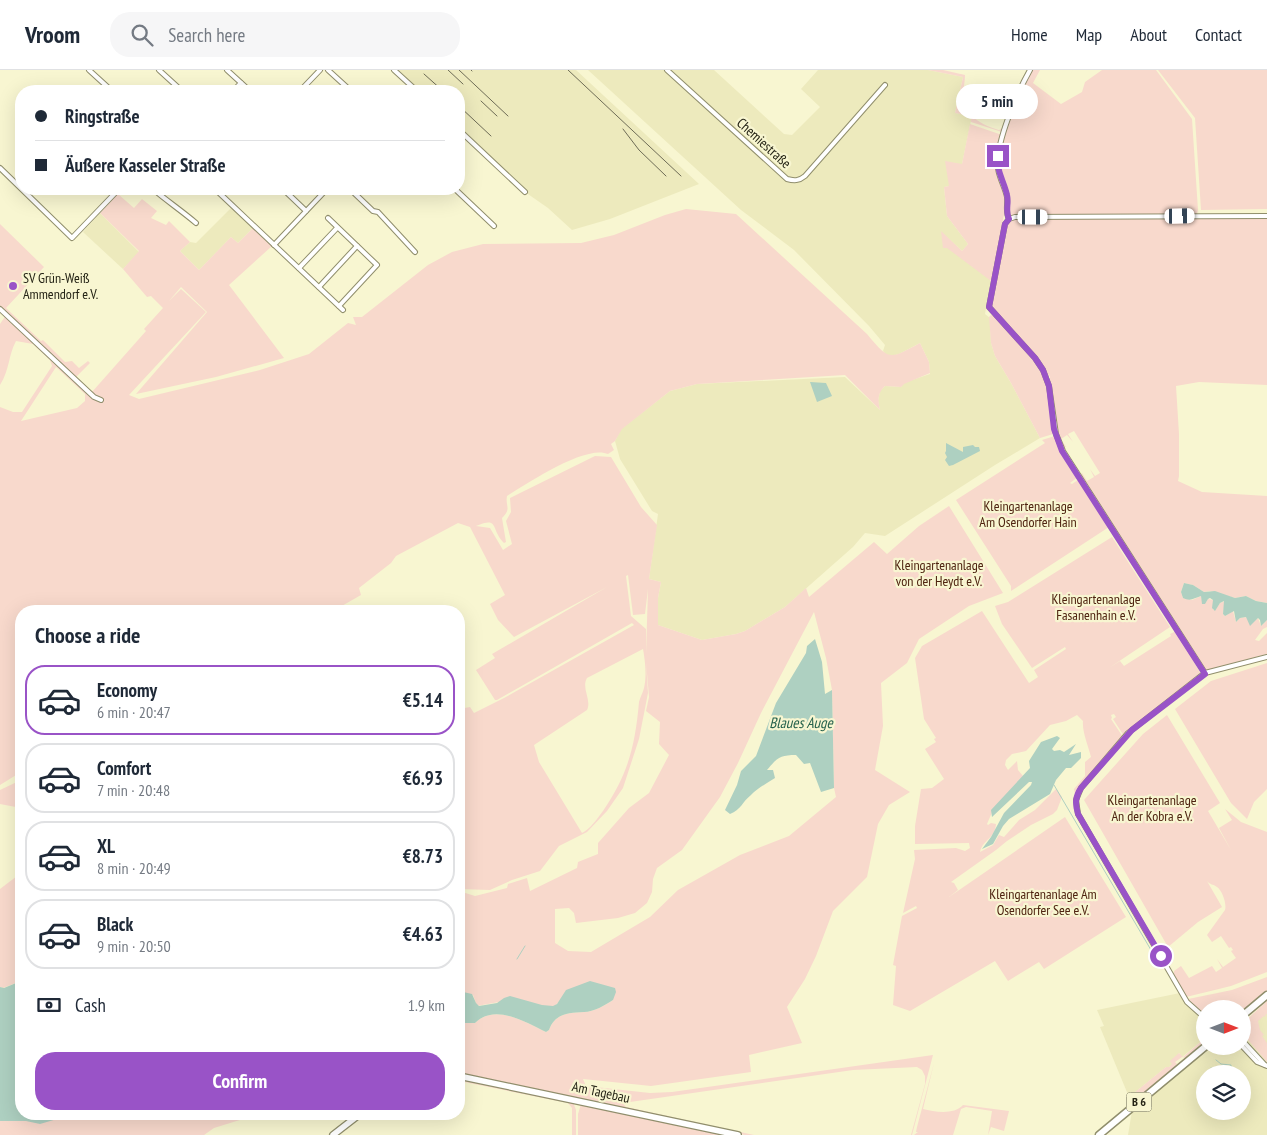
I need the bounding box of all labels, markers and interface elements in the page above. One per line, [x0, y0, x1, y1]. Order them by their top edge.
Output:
search box [110, 12, 460, 57]
text: Vroom [25, 19, 80, 50]
icon: search [128, 21, 156, 49]
text: Search here [168, 23, 245, 47]
text: Home [1011, 23, 1048, 46]
text: Map [1076, 23, 1102, 46]
text: About [1130, 23, 1167, 46]
text: Contact [1195, 23, 1242, 46]
callout: 5 min [957, 83, 1039, 118]
text: 5 min [981, 91, 1013, 111]
text: Ringstraße [65, 104, 140, 128]
street label: Chemiestraße [733, 114, 795, 172]
route end [987, 145, 1009, 167]
text: Äußere Kasseler Straße [65, 153, 226, 177]
car [1164, 208, 1195, 224]
car [1018, 210, 1048, 225]
place label: SV Grün-Weiß Ammendorf e.V. [23, 269, 98, 303]
marker: SV Grün-Weiß Ammendorf e.V. [7, 280, 19, 292]
park label: Kleingartenanlage Am Osendorfer Hain [979, 497, 1077, 531]
park label: Kleingartenanlage von der Heydt e.V. [894, 556, 984, 590]
park label: Kleingartenanlage Fasanenhain e.V. [1051, 590, 1141, 624]
text: Choose a ride [35, 621, 140, 649]
icon: car [37, 678, 82, 723]
text: Economy [97, 678, 157, 702]
text: €5.14 [403, 688, 443, 712]
text: 6 min · 20:47 [97, 702, 171, 722]
water label: Blaues Auge [769, 713, 834, 732]
icon: car [37, 756, 82, 801]
text: Comfort [97, 756, 151, 780]
text: €6.93 [403, 766, 443, 790]
text: 7 min · 20:48 [97, 780, 170, 800]
park label: Kleingartenanlage An der Kobra e.V. [1107, 791, 1197, 825]
icon: car [37, 834, 82, 879]
text: XL [97, 834, 115, 858]
text: €8.73 [403, 844, 443, 868]
text: 8 min · 20:49 [97, 858, 171, 878]
park label: Kleingartenanlage Am Osendorfer See e.V. [989, 885, 1097, 919]
icon: car [37, 912, 82, 957]
text: Black [97, 912, 133, 936]
text: €4.63 [403, 922, 443, 946]
text: 9 min · 20:50 [97, 936, 171, 956]
route start [1150, 945, 1172, 967]
icon: cash [35, 991, 63, 1019]
text: Cash [75, 993, 106, 1017]
text: 1.9 km [408, 995, 445, 1015]
north arrow [1196, 1000, 1251, 1055]
map controls [1196, 1000, 1251, 1120]
button: Confirm [35, 1052, 445, 1110]
button: layers [1196, 1065, 1251, 1120]
street label: Am Tagebau [570, 1077, 632, 1107]
road number: B 6 [1126, 1092, 1152, 1112]

